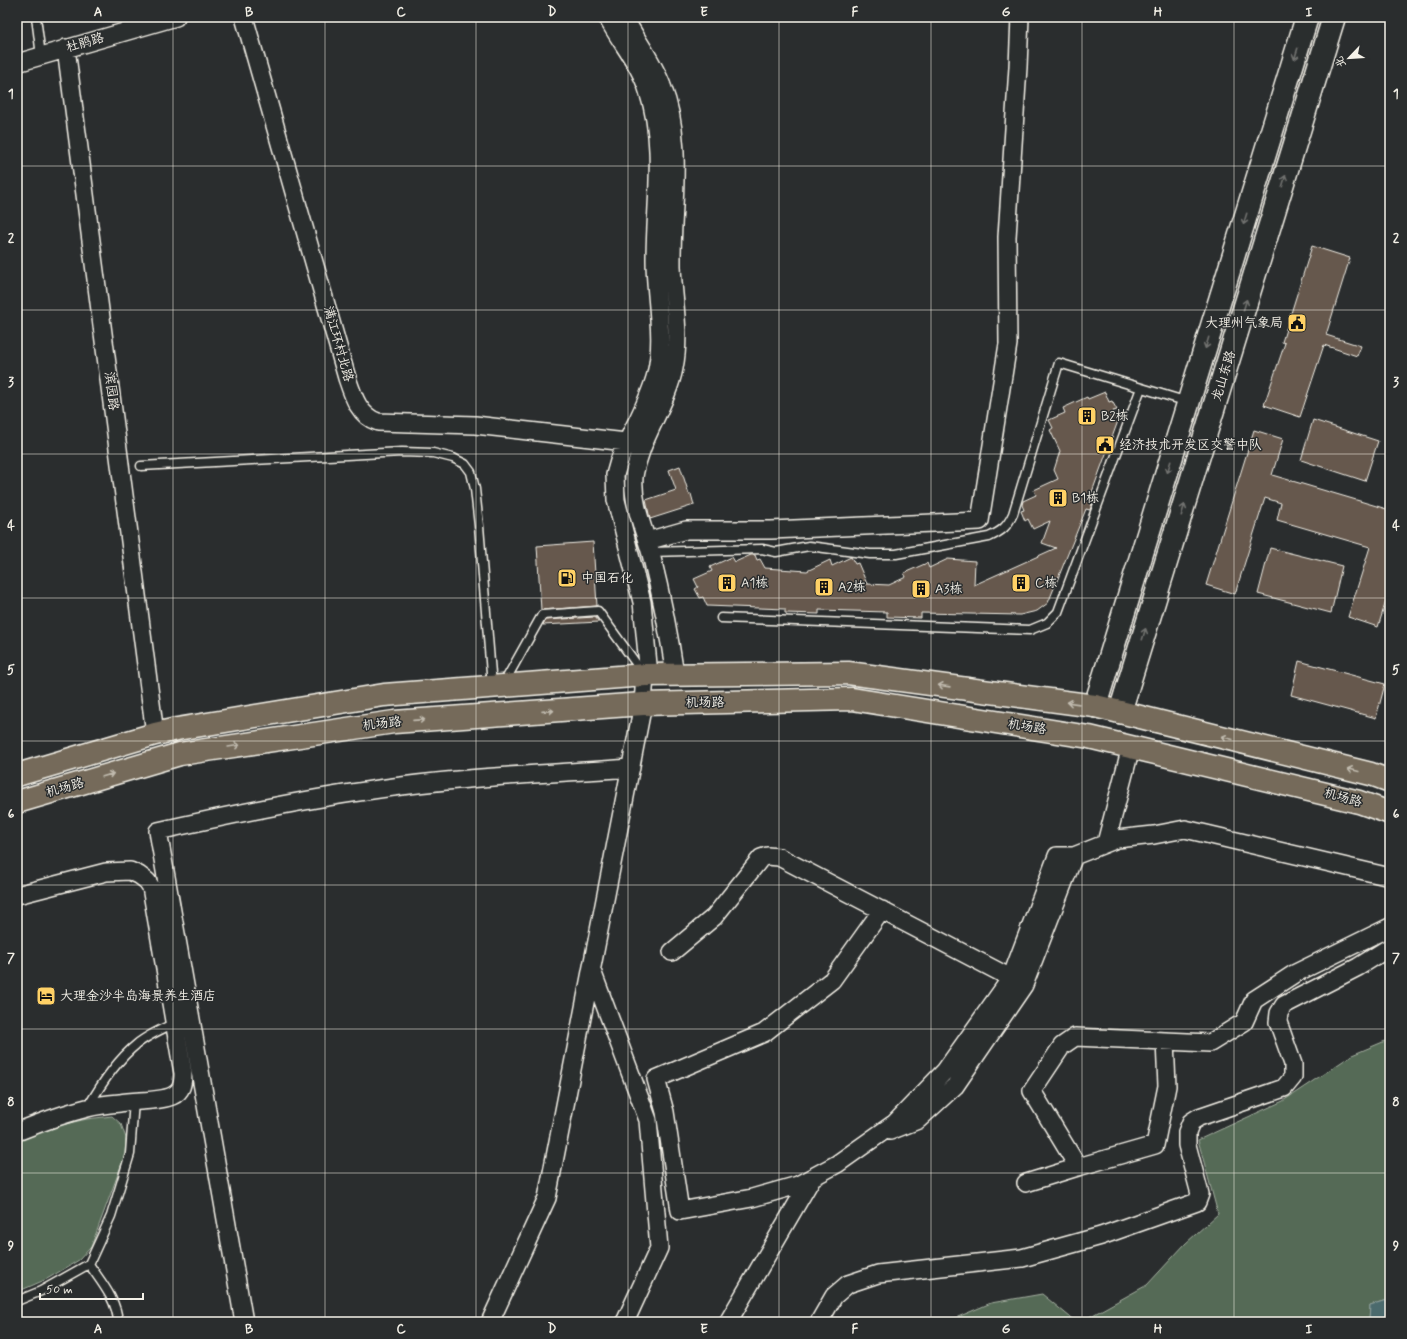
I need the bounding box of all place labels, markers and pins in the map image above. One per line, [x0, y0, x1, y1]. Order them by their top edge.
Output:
public building icon: 大理州气象局 [1286, 312, 1308, 334]
place label: 大理州气象局 [1205, 315, 1283, 332]
building icon: B2栋 [1076, 405, 1098, 427]
place label: B2栋 [1101, 408, 1129, 425]
public building icon: 经济技术开发区交警中队 [1094, 434, 1116, 456]
place label: 经济技术开发区交警中队 [1119, 437, 1262, 454]
building icon: B1栋 [1047, 487, 1069, 509]
place label: B1栋 [1072, 490, 1099, 507]
fuel station icon: 中国石化 [556, 567, 578, 589]
place label: 中国石化 [581, 570, 633, 587]
building icon: A1栋 [716, 572, 738, 594]
building icon: C栋 [1010, 572, 1032, 594]
place label: A1栋 [741, 575, 768, 592]
place label: C栋 [1035, 575, 1057, 592]
building icon: A2栋 [813, 576, 835, 598]
building icon: A3栋 [910, 578, 932, 600]
place label: A2栋 [838, 579, 866, 596]
place label: A3栋 [935, 581, 962, 598]
hotel icon: 大理金沙半岛海景养生酒店 [35, 985, 57, 1007]
place label: 大理金沙半岛海景养生酒店 [60, 988, 216, 1005]

